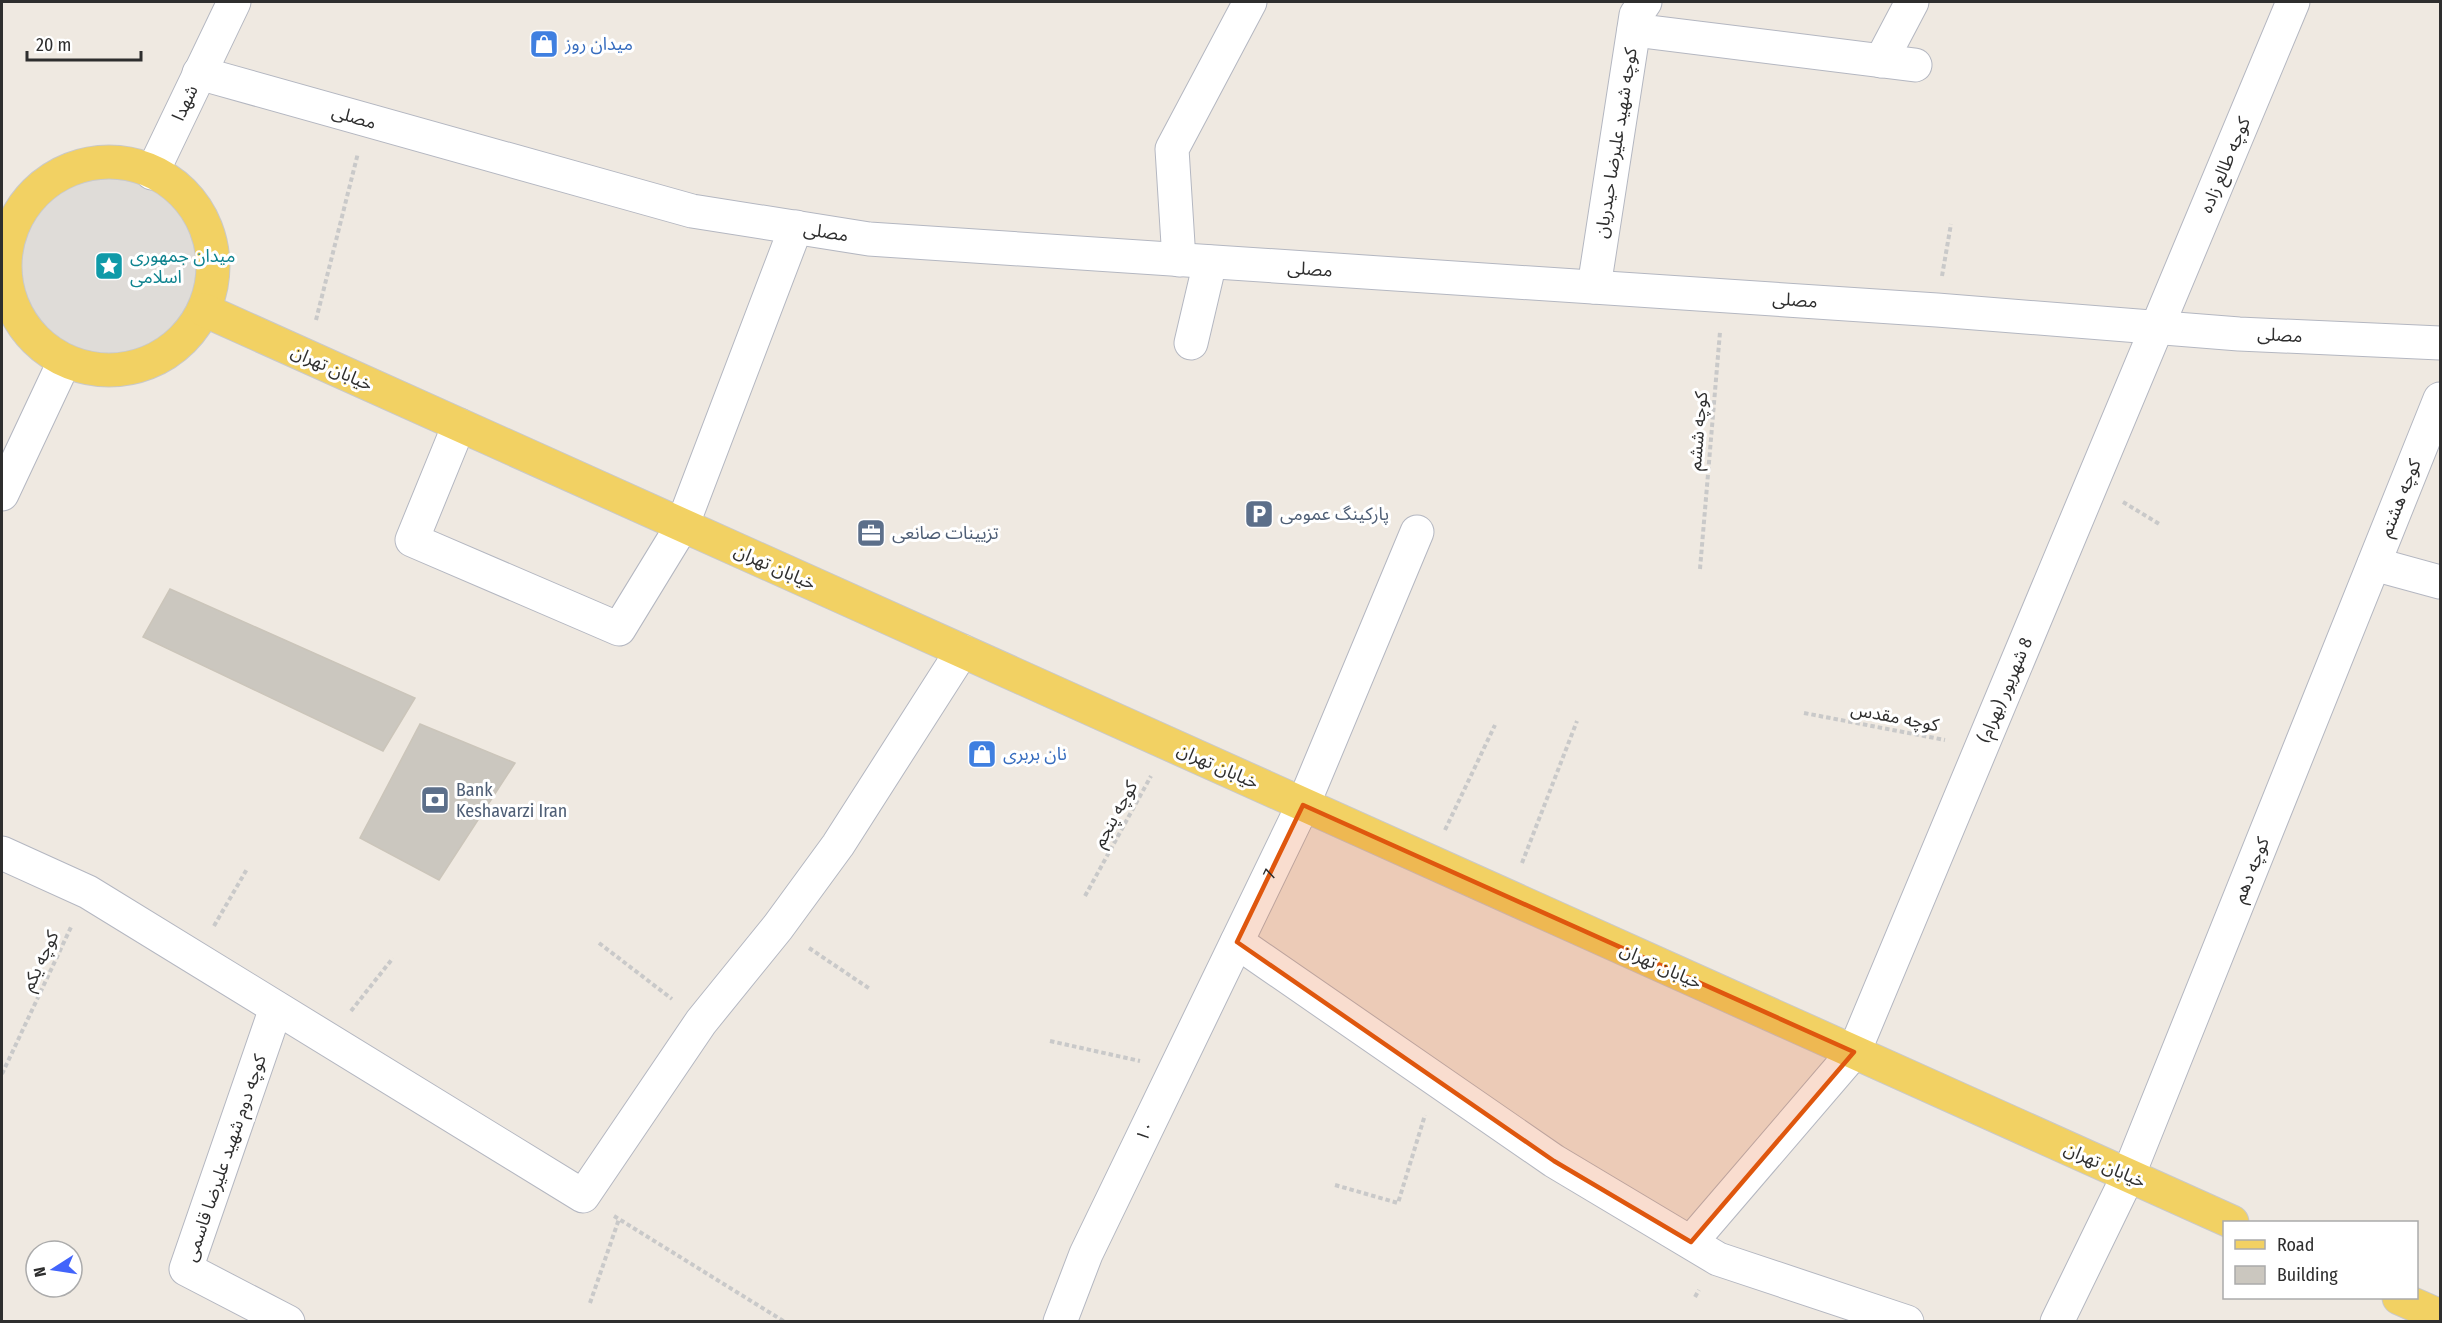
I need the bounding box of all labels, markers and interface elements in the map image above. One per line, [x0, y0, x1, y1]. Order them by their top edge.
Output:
scale bar [27, 24, 141, 62]
shop icon: میدان روز [528, 28, 560, 60]
place label: میدان روز [564, 33, 633, 55]
text: 20 m [36, 34, 71, 56]
street label: کوچه شهید علیرضا حیدریان [1590, 46, 1642, 240]
street label: شهدا [167, 82, 203, 124]
street label: مصلی [329, 100, 379, 134]
street label: کوچه طالع زاده [2195, 113, 2258, 217]
street label: مصلی [802, 218, 850, 246]
place label: میدان جمهوری اسلامی [130, 245, 236, 288]
place icon: میدان جمهوری اسلامی [93, 250, 125, 282]
street label: مصلی [1287, 256, 1333, 282]
street label: مصلی [1772, 287, 1818, 313]
street label: مصلی [2257, 323, 2303, 347]
street label: خیابان تهران [288, 340, 376, 396]
street label: کوچه ششم [1684, 390, 1714, 471]
street label: کوچه هشتم [2374, 455, 2428, 541]
parking icon: پارکینگ عمومی [1243, 498, 1275, 530]
place label: پارکینگ عمومی [1280, 503, 1389, 525]
office icon: تزیینات صانعی [855, 517, 887, 549]
place label: تزیینات صانعی [892, 522, 999, 544]
street label: خیابان تهران [731, 539, 819, 595]
street label: (بهرام) 8 شهریور [1973, 634, 2040, 747]
street label: کوچه مقدس [1849, 698, 1941, 736]
shop icon: نان بربری [966, 738, 998, 770]
street label: خیابان تهران [1174, 738, 1262, 794]
place label: نان بربری [1003, 743, 1067, 765]
street label: کوچه پنجم [1088, 776, 1144, 852]
place label: Bank Keshavarzi Iran [456, 779, 567, 822]
bank icon: Bank Keshavarzi Iran [419, 784, 451, 816]
street label: کوچه دهم [2228, 834, 2276, 907]
street label: 7 [1258, 866, 1281, 882]
street label: کوچه یکم [16, 927, 66, 996]
street label: خیابان تهران [1617, 938, 1705, 994]
street label: کوچه دوم شهید علیرضا قاسمی [179, 1051, 274, 1265]
street label: ۱۰ [1131, 1117, 1159, 1145]
street label: خیابان تهران [2061, 1137, 2149, 1193]
legend [2223, 1221, 2418, 1299]
text: Road [2277, 1234, 2314, 1256]
north arrow [24, 1239, 84, 1299]
text: Building [2277, 1264, 2338, 1286]
text: N [30, 1265, 50, 1279]

